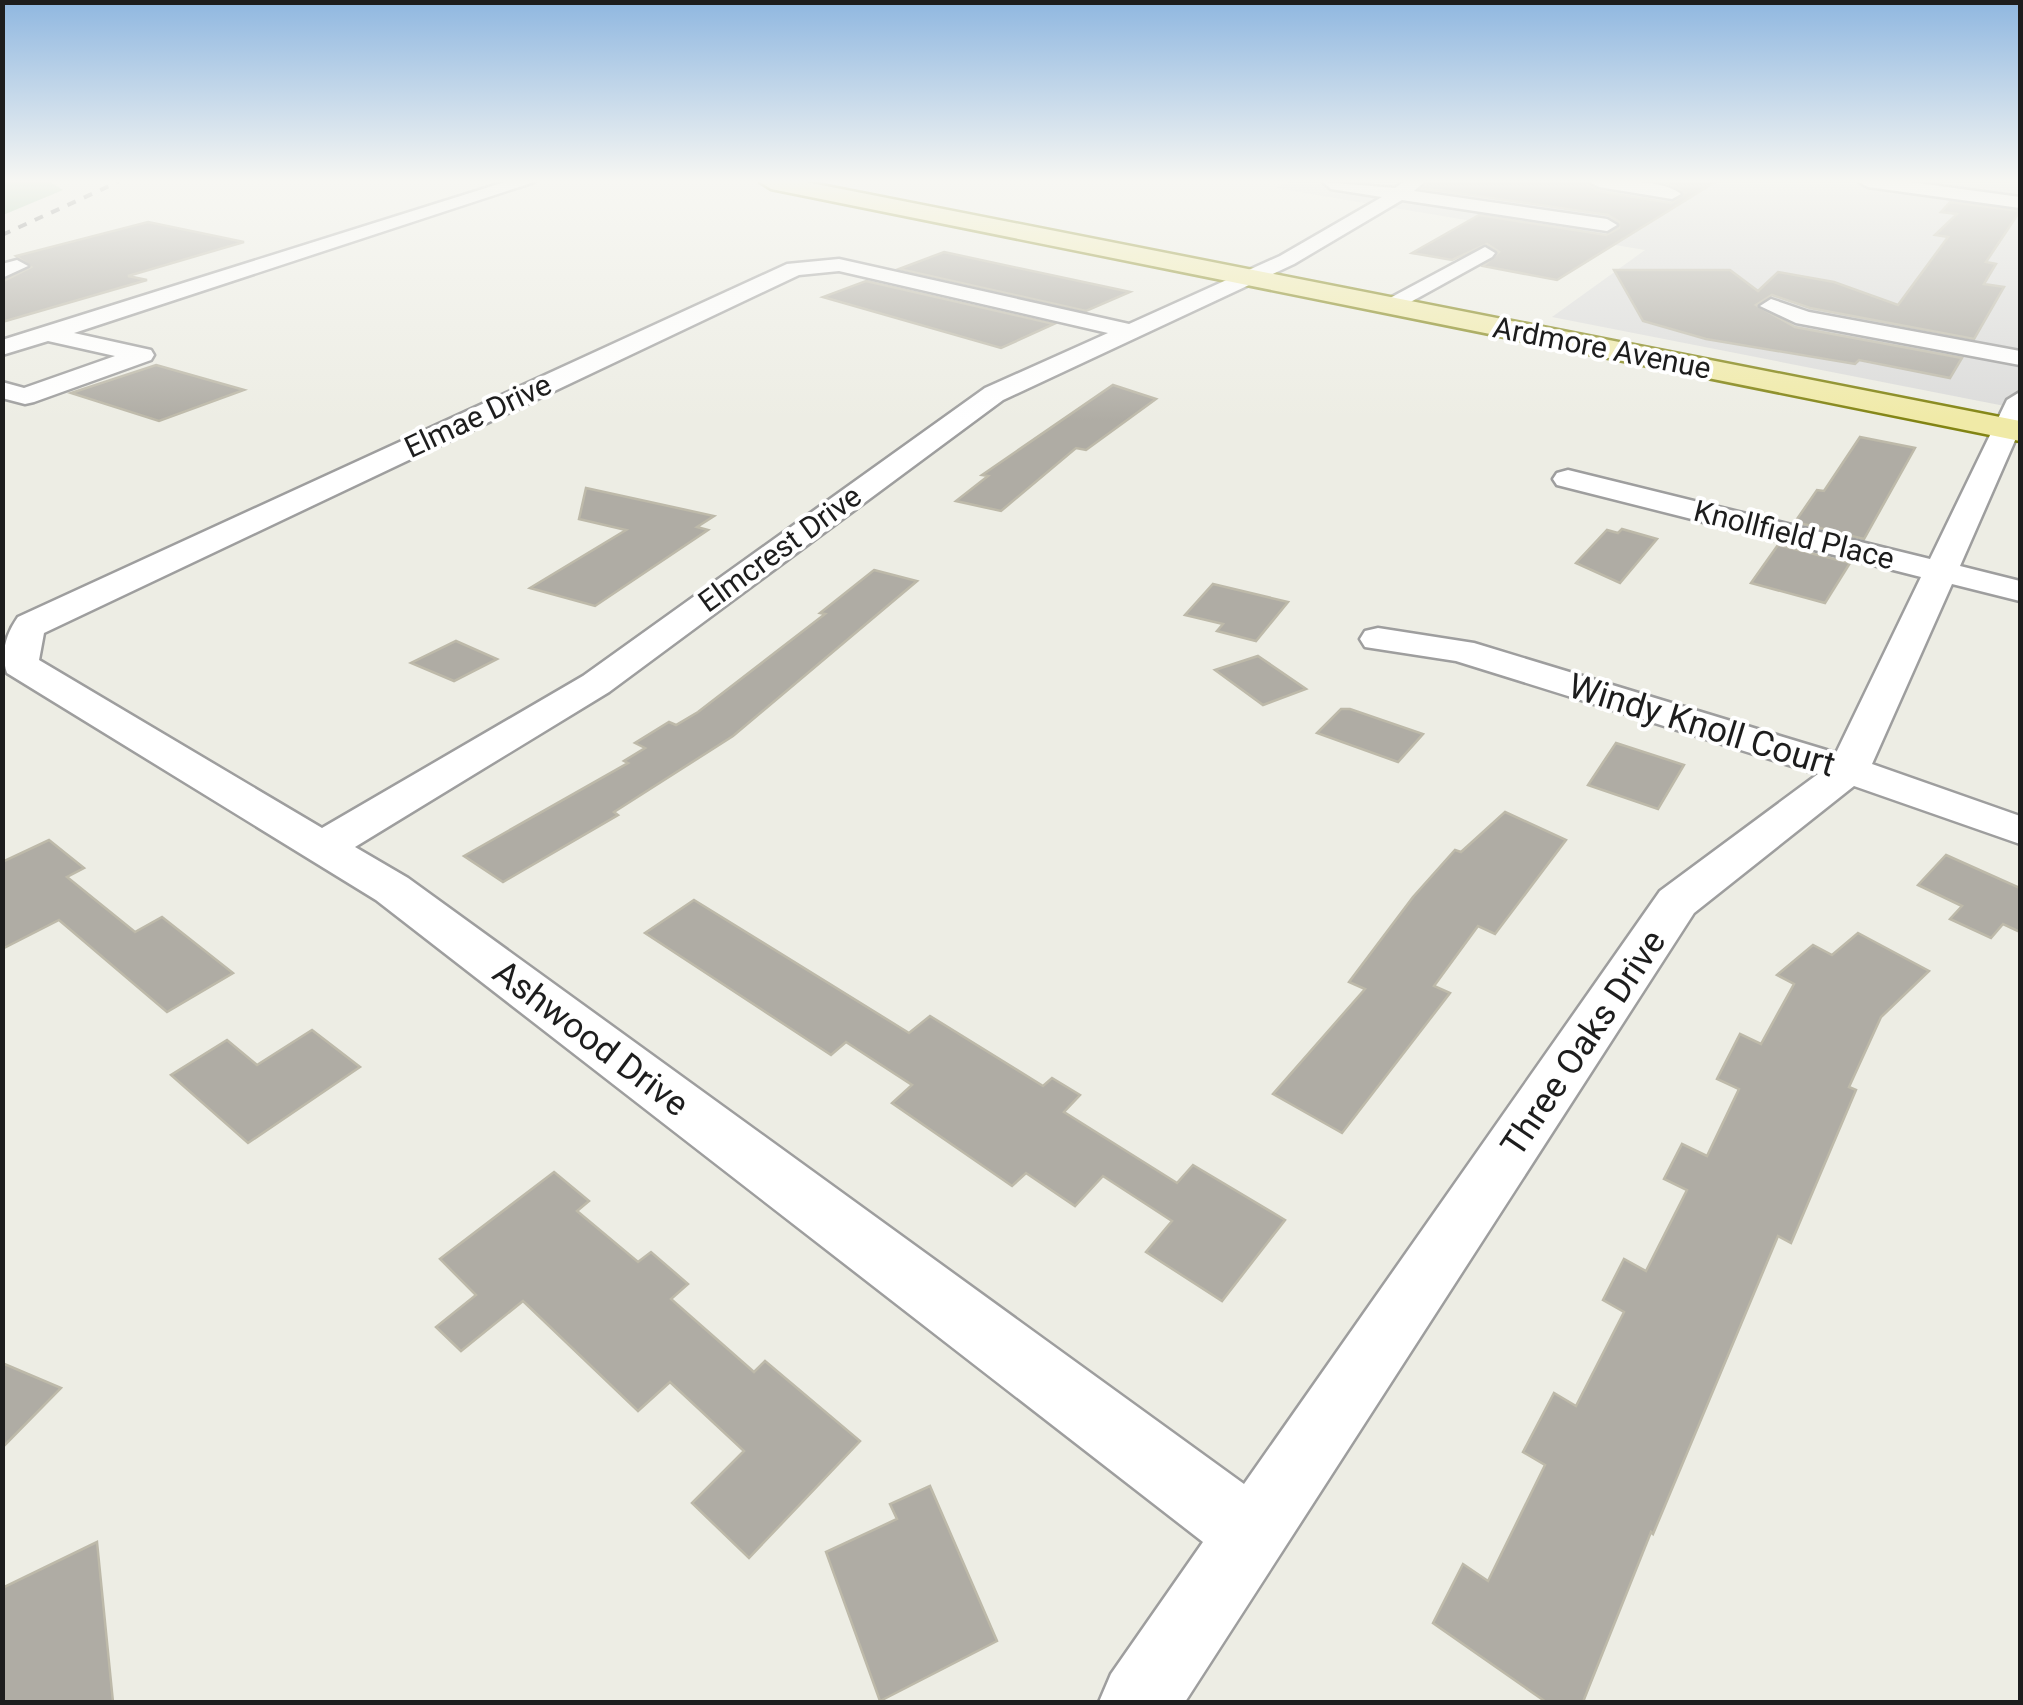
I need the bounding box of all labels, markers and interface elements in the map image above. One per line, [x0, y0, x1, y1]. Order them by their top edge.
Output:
street label: Ardmore Avenue [1490, 309, 1714, 386]
street label: Elmae Drive [399, 366, 557, 465]
street label: Elmcrest Drive [692, 478, 868, 619]
street label: Knollfield Place [1690, 493, 1898, 576]
street label: Windy Knoll Court [1564, 665, 1840, 786]
street label: Three Oaks Drive [1493, 922, 1674, 1164]
street label: Ashwood Drive [485, 952, 696, 1125]

